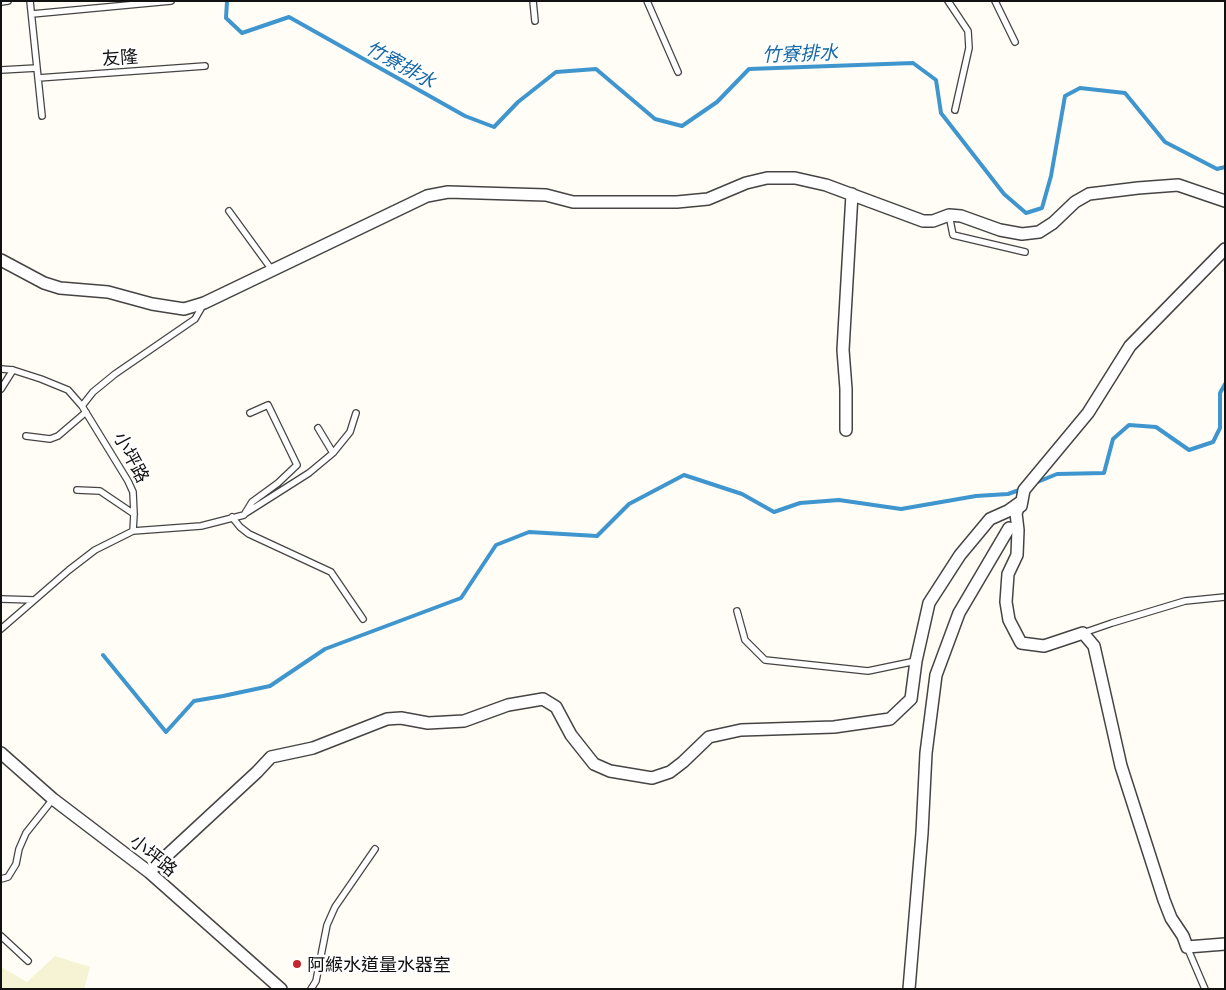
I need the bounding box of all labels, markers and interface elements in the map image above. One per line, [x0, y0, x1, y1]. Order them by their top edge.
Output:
water label: 竹寮排水 [362, 36, 440, 92]
water label: 竹寮排水 [762, 40, 838, 66]
street label: 友隆 [101, 45, 139, 69]
street label: 小坪路 [110, 428, 154, 486]
street label: 小坪路 [126, 830, 182, 880]
place label: 阿緱水道量水器室 [307, 953, 451, 975]
marker: 阿緱水道量水器室 [291, 958, 303, 970]

